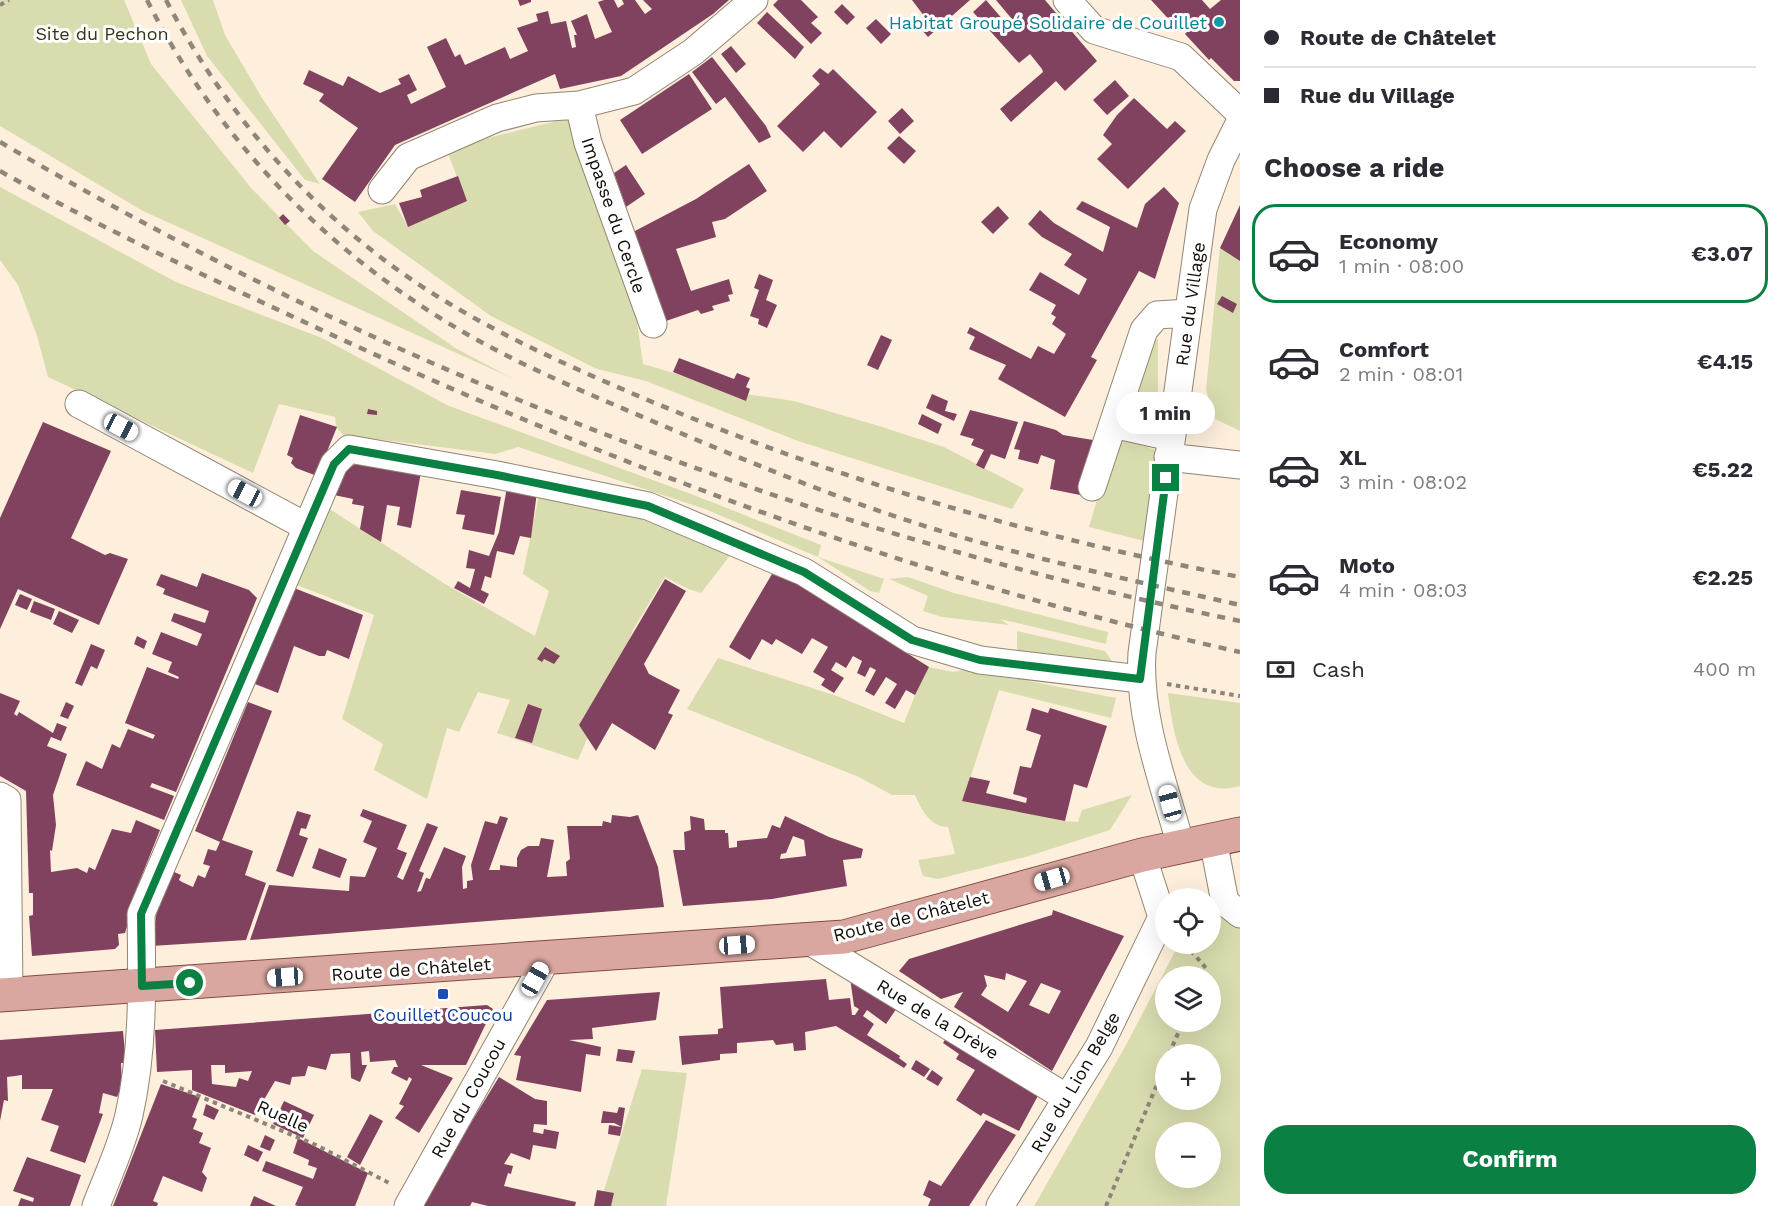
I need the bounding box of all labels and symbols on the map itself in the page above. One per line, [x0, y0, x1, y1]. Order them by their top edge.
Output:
place label: Habitat Groupé Solidaire de Couillet [889, 12, 1207, 33]
marker: Habitat Groupé Solidaire de Couillet [1212, 15, 1226, 29]
park label: Site du Pechon [35, 23, 169, 44]
street label: Impasse du Cercle [577, 134, 651, 296]
street label: Rue du Village [1171, 241, 1209, 367]
callout: 1 min [1116, 391, 1216, 433]
car [101, 411, 141, 443]
route end [1152, 464, 1179, 491]
car [225, 477, 265, 509]
car [1157, 783, 1183, 823]
car [1032, 865, 1072, 893]
street label: Route de Châtelet [831, 886, 992, 946]
car [718, 935, 756, 955]
street label: Route de Châtelet [331, 953, 492, 985]
car [518, 959, 552, 999]
car [266, 967, 304, 987]
route start [176, 969, 203, 996]
street label: Rue de la Drève [873, 974, 1003, 1064]
marker: Couillet Coucou [436, 987, 450, 1001]
place label: Couillet Coucou [373, 1004, 513, 1025]
street label: Rue du Lion Belge [1026, 1008, 1124, 1156]
street label: Rue du Coucou [426, 1034, 510, 1162]
street label: Ruelle [254, 1095, 312, 1137]

